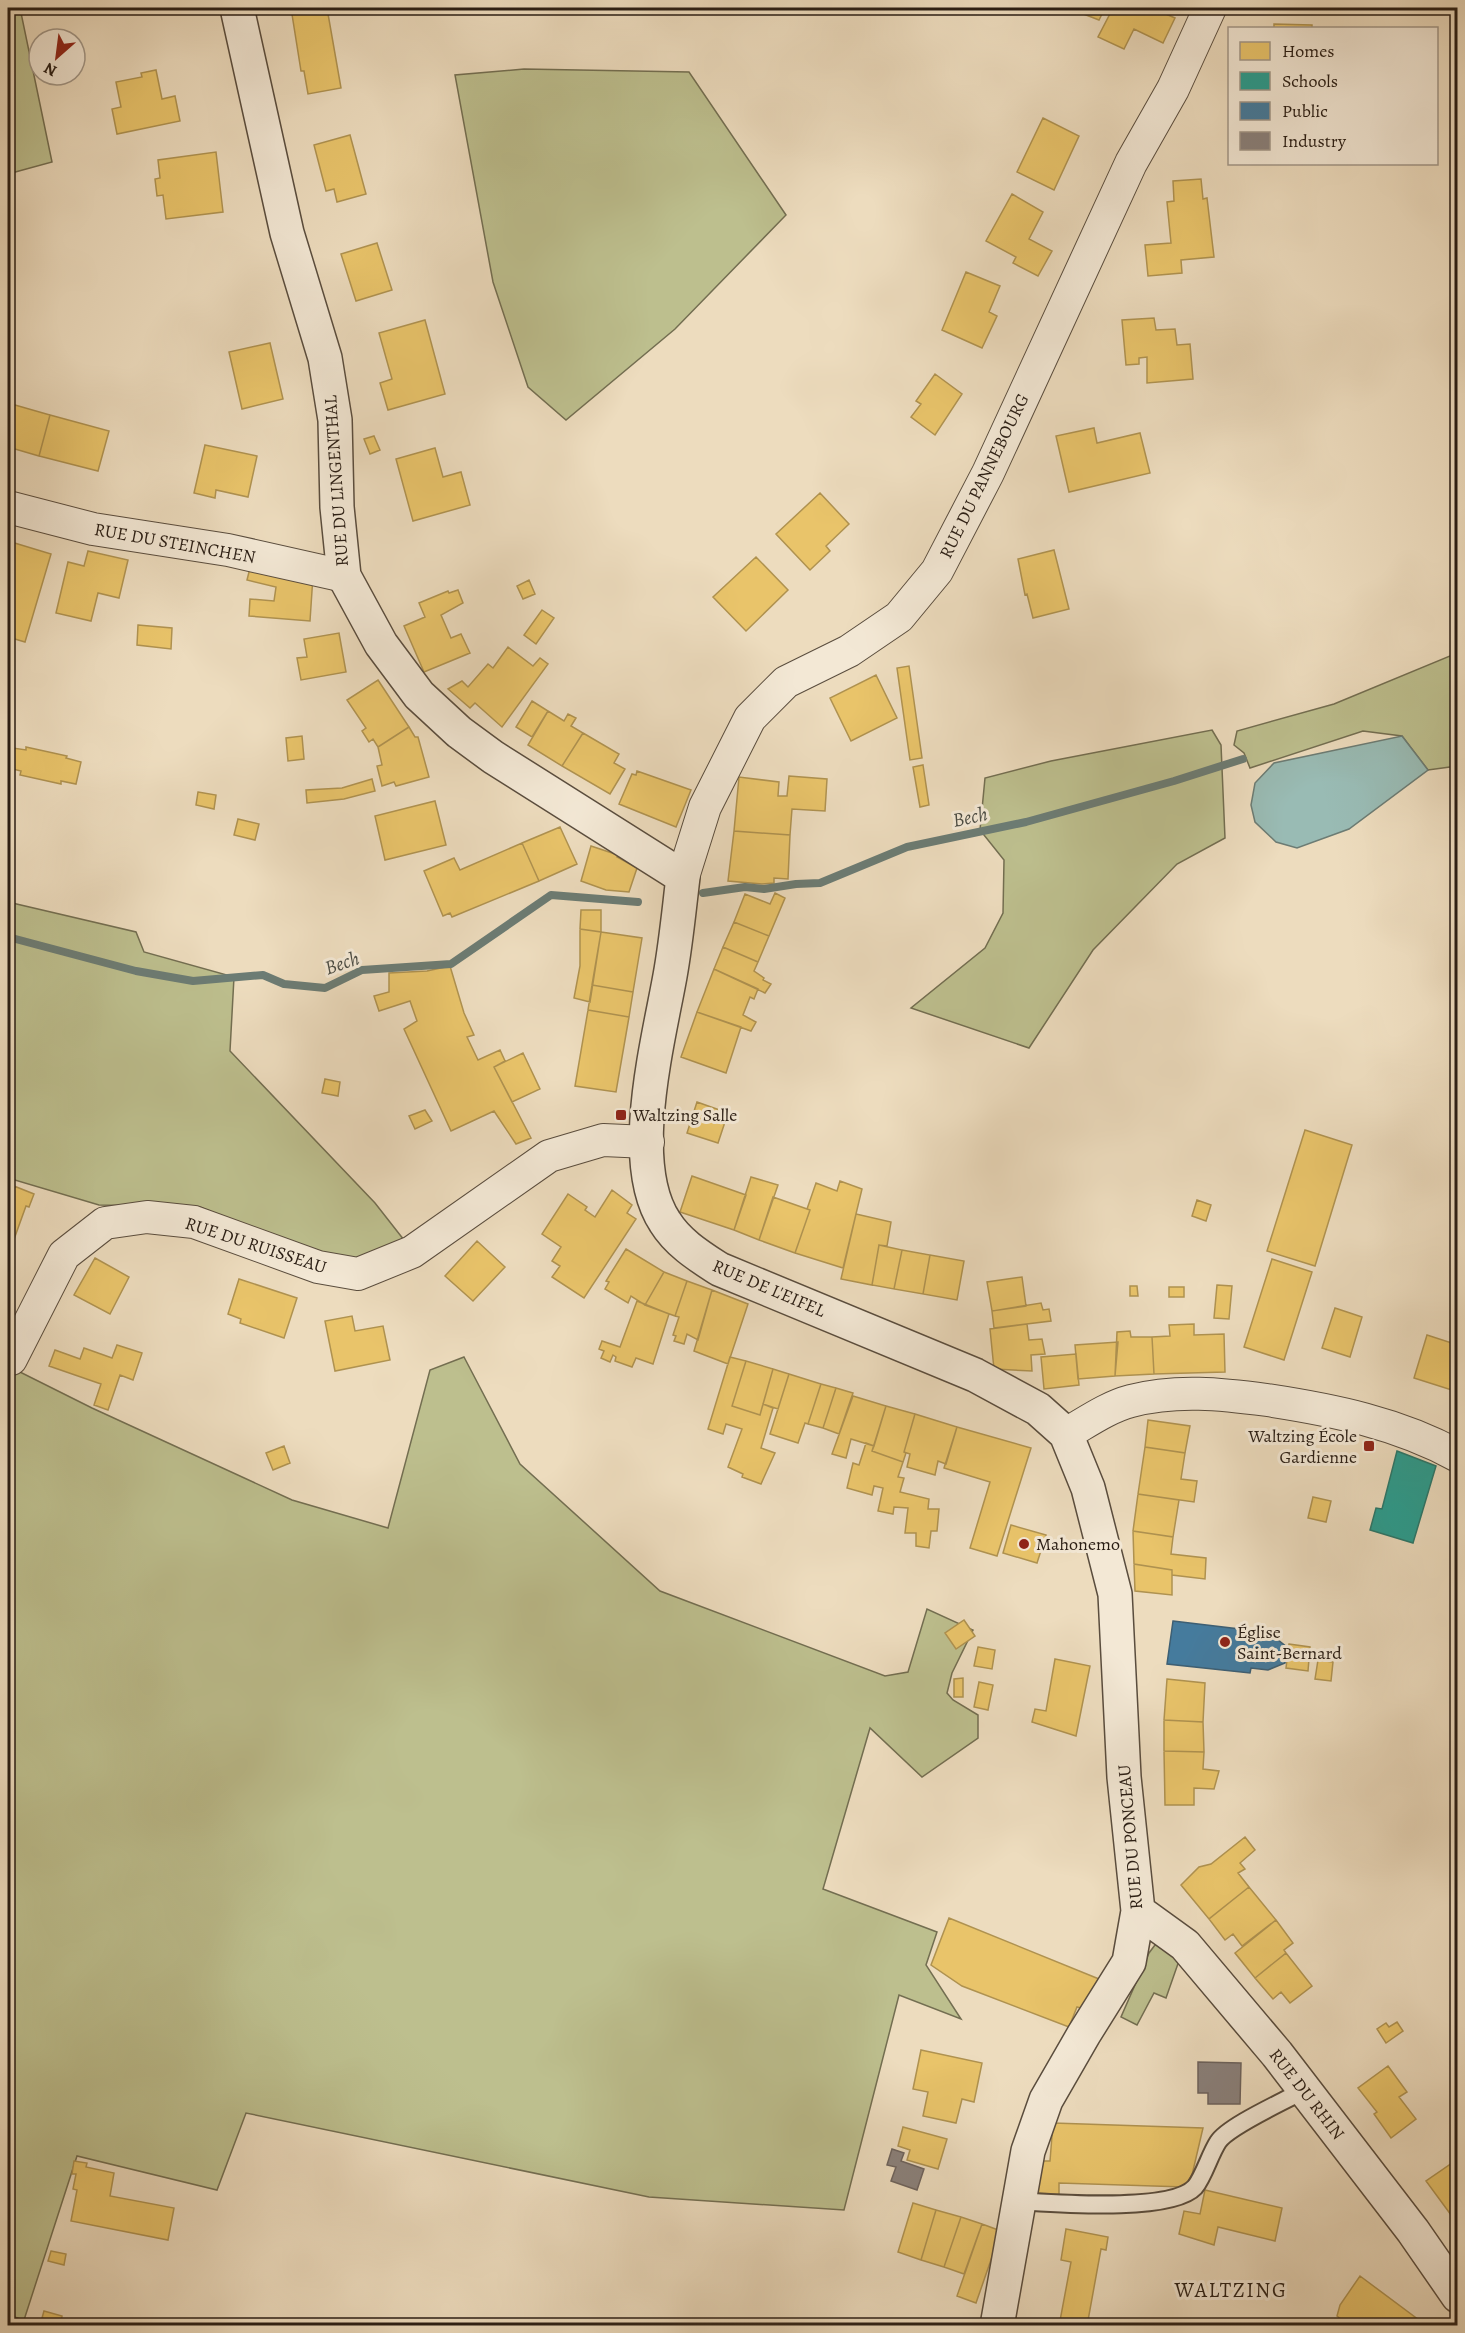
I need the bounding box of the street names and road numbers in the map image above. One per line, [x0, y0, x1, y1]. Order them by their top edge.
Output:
street label: RUE DU PANNEBOURG [934, 390, 1034, 562]
street label: RUE DU LINGENTHAL [318, 394, 354, 568]
street label: RUE DU STEINCHEN [92, 517, 258, 569]
street label: RUE DU RUISSEAU [182, 1211, 330, 1279]
street label: RUE DE L'EIFEL [709, 1253, 830, 1323]
street label: RUE DU PONCEAU [1112, 1764, 1148, 1910]
street label: RUE DU RHIN [1264, 2043, 1350, 2145]

